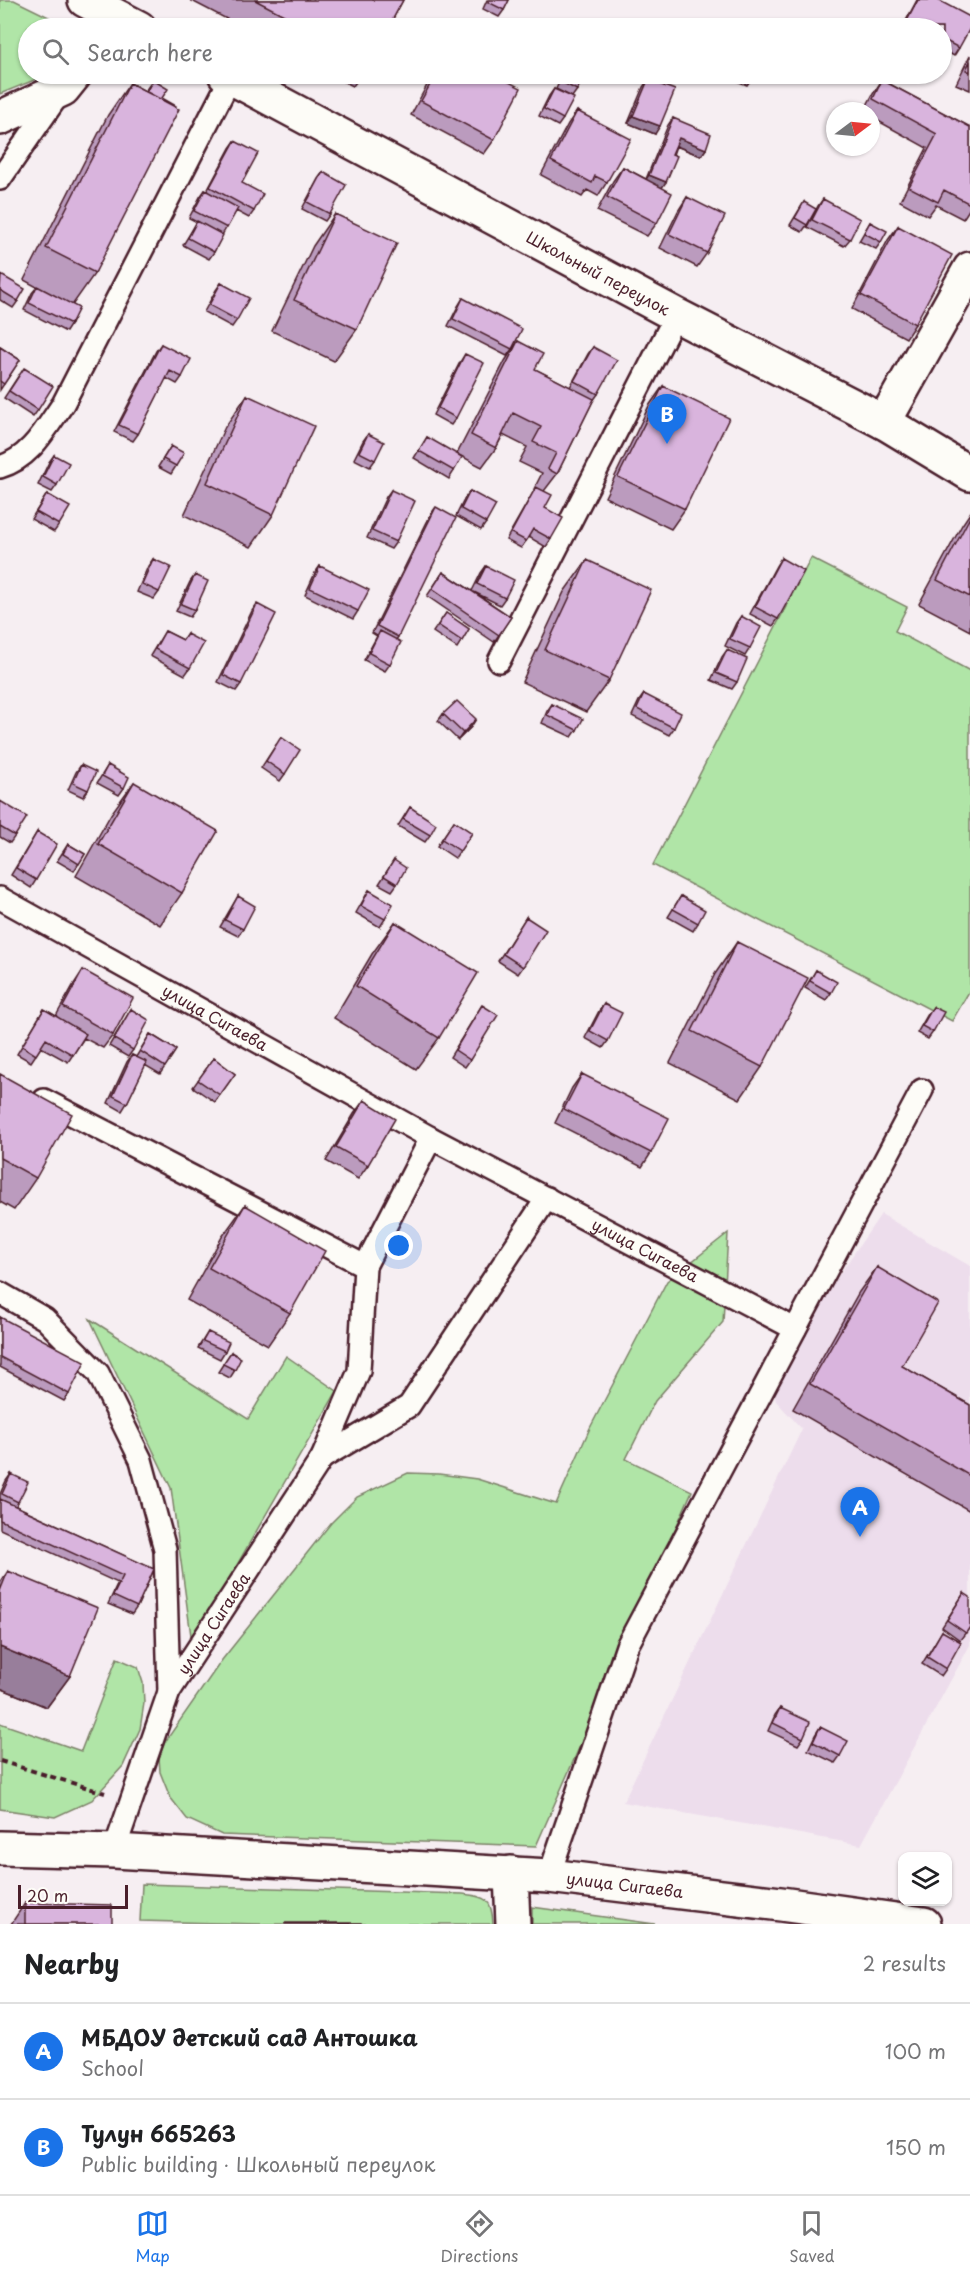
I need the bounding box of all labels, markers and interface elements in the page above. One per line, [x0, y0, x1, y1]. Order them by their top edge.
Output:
search box [18, 18, 952, 84]
icon: search [39, 35, 72, 68]
text: Search here [87, 35, 213, 68]
north arrow [826, 102, 880, 156]
street label: Школьный переулок [522, 224, 675, 321]
pin: B [648, 394, 686, 444]
street label: улица Сигаева [158, 978, 273, 1056]
street label: улица Сигаева [588, 1211, 703, 1287]
your location [384, 1231, 413, 1260]
pin: A [840, 1488, 880, 1537]
street label: улица Сигаева [171, 1567, 255, 1679]
map controls [898, 1852, 952, 1906]
button: layers [898, 1852, 952, 1906]
street label: улица Сигаева [565, 1865, 685, 1903]
scale bar [18, 1882, 128, 1910]
text: 20 m [27, 1883, 68, 1907]
text: Nearby [24, 1944, 119, 1983]
text: 2 results [863, 1948, 946, 1978]
text: МБДОУ детский сад Антошка [81, 2020, 418, 2053]
text: A [36, 2036, 51, 2066]
text: 100 m [885, 2036, 946, 2066]
text: School [81, 2053, 144, 2083]
text: Тулун 665263 [81, 2116, 236, 2149]
text: B [37, 2132, 50, 2162]
text: 150 m [886, 2132, 946, 2162]
text: Public building · Школьный переулок [81, 2149, 435, 2179]
tab: Map [135, 2207, 170, 2267]
tab: Directions [440, 2207, 518, 2267]
tab: Saved [789, 2207, 835, 2267]

